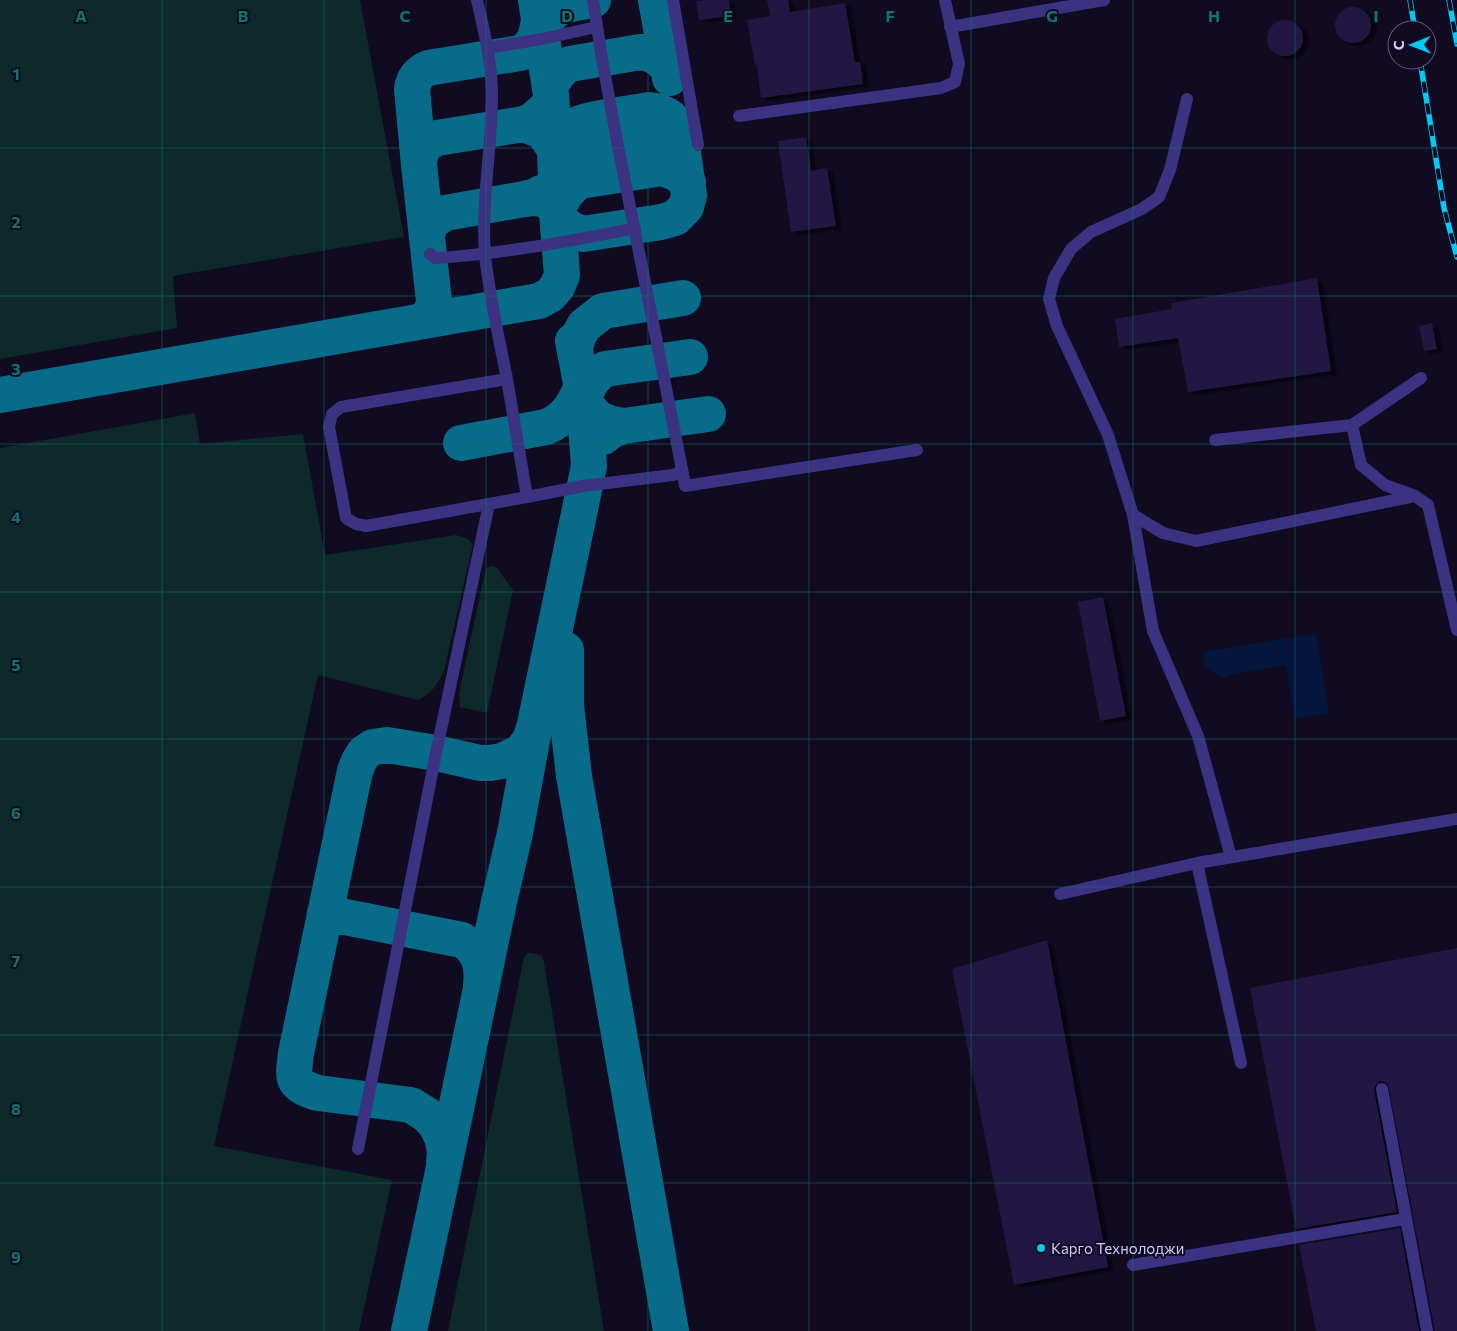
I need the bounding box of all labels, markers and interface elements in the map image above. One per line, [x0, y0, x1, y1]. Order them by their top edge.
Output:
text: A [75, 6, 87, 25]
text: B [238, 6, 249, 25]
text: C [400, 6, 411, 25]
text: D [561, 6, 573, 25]
text: E [723, 6, 733, 25]
text: F [885, 6, 895, 25]
text: G [1046, 6, 1058, 25]
text: H [1208, 6, 1220, 25]
text: I [1373, 6, 1379, 25]
north arrow [1387, 20, 1437, 70]
text: С [1390, 40, 1407, 50]
text: 1 [12, 64, 20, 83]
text: 2 [11, 212, 21, 231]
text: 3 [11, 359, 21, 378]
text: 4 [11, 507, 21, 526]
text: 5 [11, 655, 21, 674]
text: 6 [11, 803, 21, 822]
text: 7 [12, 951, 21, 970]
text: 8 [11, 1099, 21, 1118]
place label: Карго Технолоджи [1051, 1239, 1184, 1257]
marker: Карго Технолоджи [1035, 1242, 1047, 1254]
text: 9 [11, 1247, 21, 1266]

